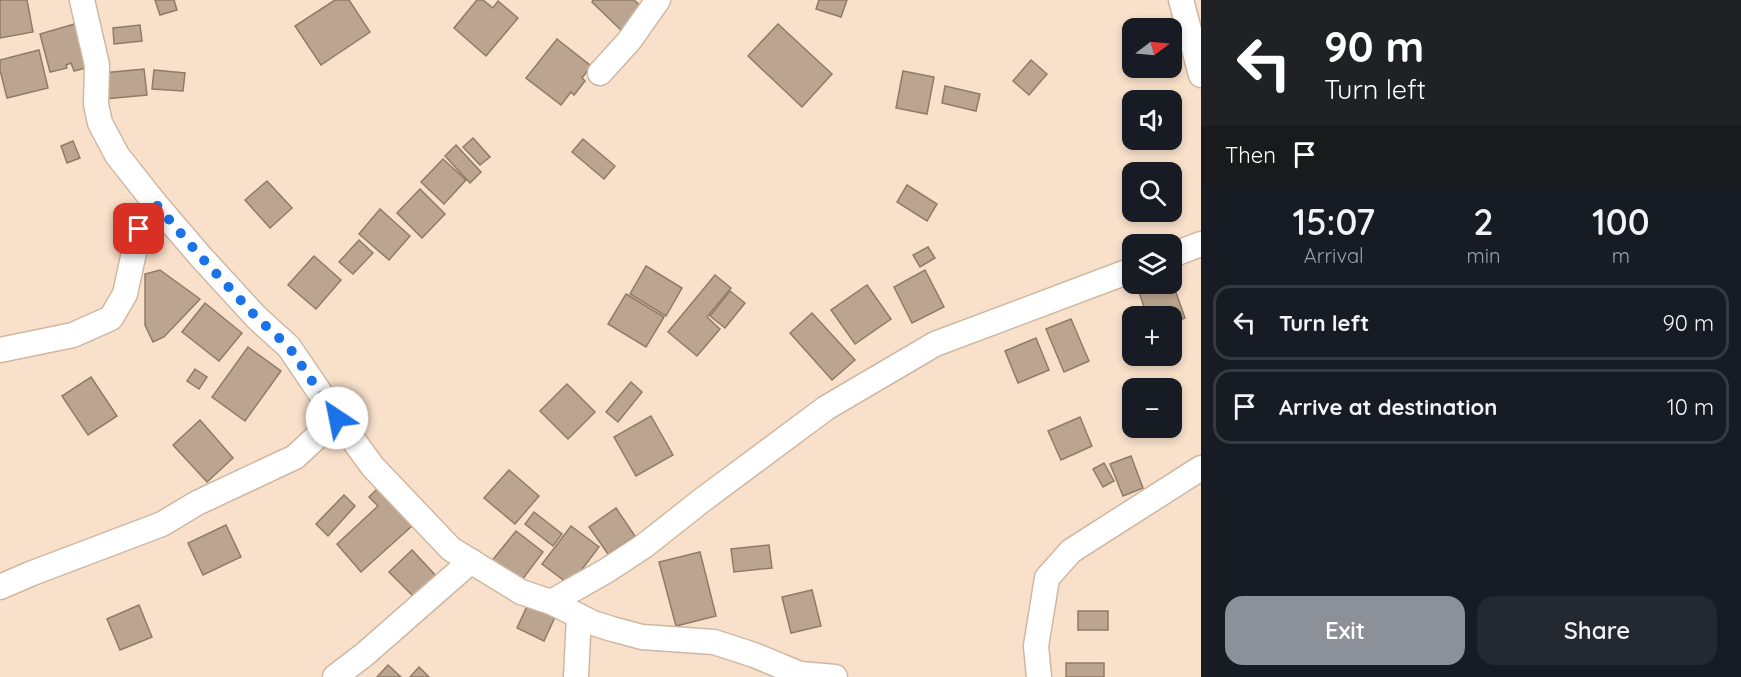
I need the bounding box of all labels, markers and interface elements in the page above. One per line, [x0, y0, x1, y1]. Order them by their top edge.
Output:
north arrow [1122, 18, 1182, 78]
map controls [1122, 18, 1182, 438]
text: 90 m [1324, 20, 1424, 73]
icon: left [1225, 24, 1303, 102]
text: Turn left [1324, 72, 1426, 106]
button: sound [1122, 90, 1182, 150]
icon: arrive [1288, 138, 1321, 171]
text: Then [1225, 141, 1276, 169]
button: search [1122, 162, 1182, 222]
text: 15:07 [1292, 199, 1375, 244]
text: 2 [1473, 199, 1494, 244]
text: 100 [1592, 199, 1650, 244]
pin [113, 203, 164, 254]
icon: arrive [122, 212, 155, 245]
button: layers [1122, 234, 1182, 294]
text: Arrival [1304, 243, 1364, 268]
text: min [1466, 243, 1501, 268]
text: m [1612, 243, 1630, 268]
button: + [1122, 306, 1182, 366]
icon: left [1228, 306, 1261, 339]
text: Turn left [1279, 309, 1369, 337]
text: 90 m [1663, 309, 1714, 337]
button: − [1122, 378, 1182, 438]
position arrow [305, 386, 369, 450]
icon: arrive [1228, 390, 1261, 423]
text: Arrive at destination [1279, 393, 1497, 421]
text: 10 m [1667, 393, 1714, 421]
button: Exit [1225, 596, 1465, 665]
button: Share [1477, 596, 1717, 665]

